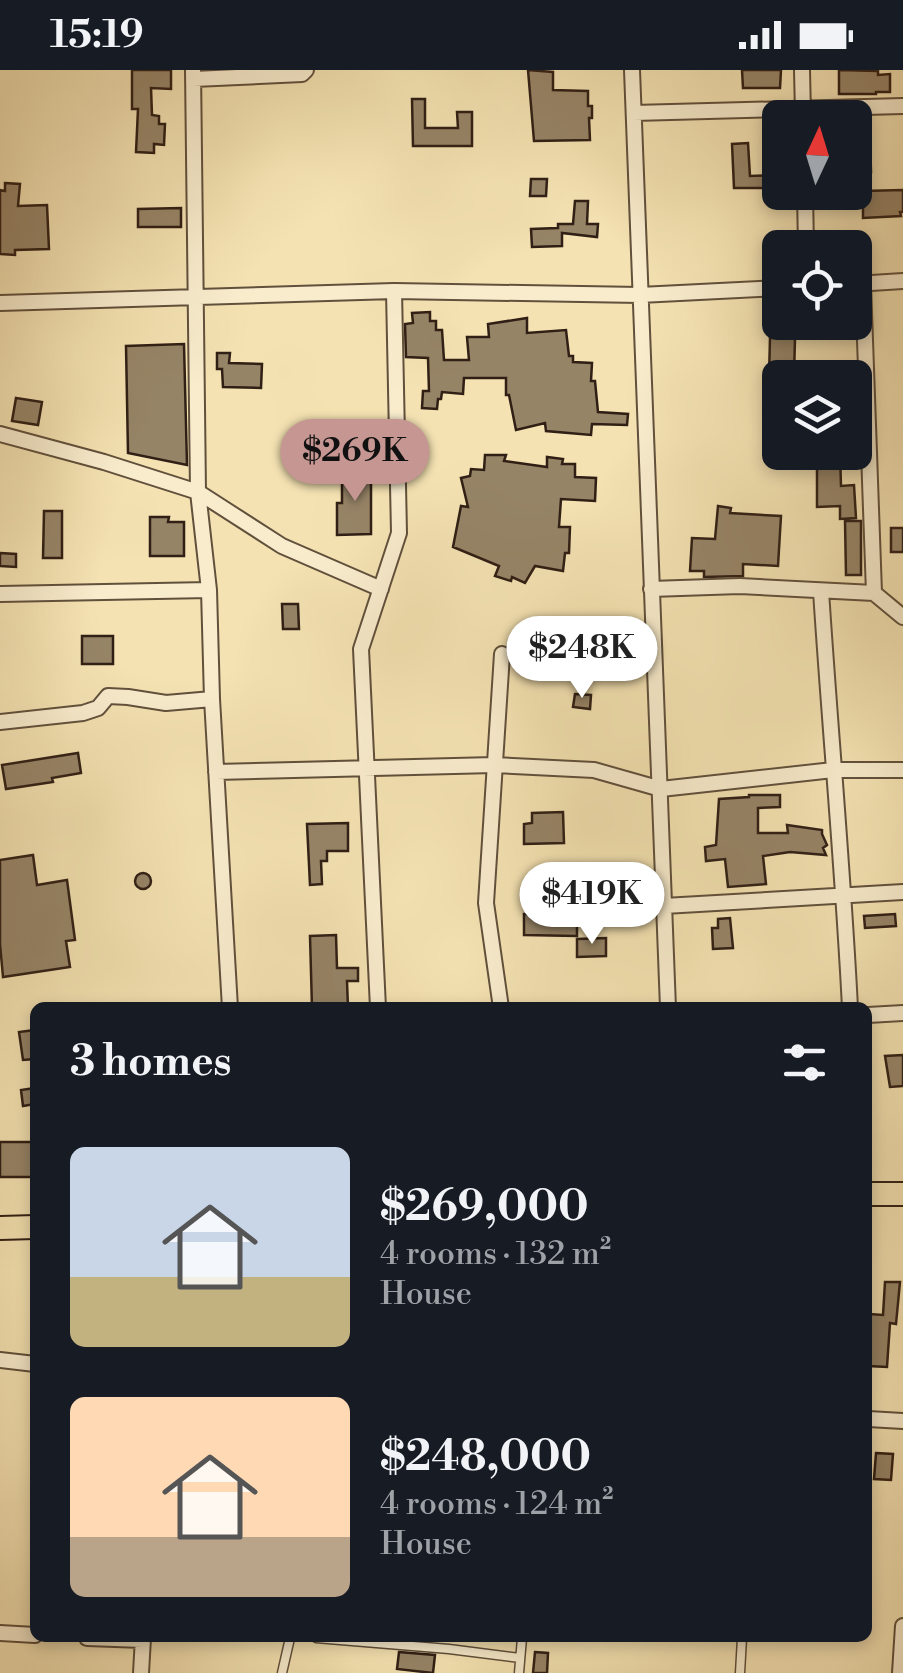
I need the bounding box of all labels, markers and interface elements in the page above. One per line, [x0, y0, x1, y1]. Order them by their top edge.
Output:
text: 15:19 [50, 12, 144, 59]
north arrow [762, 100, 872, 210]
map controls [762, 100, 872, 470]
button: locate [762, 230, 872, 340]
button: layers [762, 360, 872, 470]
pin: $269K [285, 419, 425, 504]
text: $269K [302, 431, 408, 471]
pin: $248K [512, 616, 652, 701]
text: $248K [528, 628, 636, 668]
pin: $419K [522, 862, 662, 947]
text: $419K [541, 874, 643, 914]
icon: filters [777, 1035, 832, 1090]
text: 3 homes [70, 1036, 232, 1089]
text: $269,000 [380, 1181, 589, 1234]
icon: home [150, 1187, 270, 1307]
text: 4 rooms · 132 m² [380, 1234, 611, 1274]
text: House [380, 1274, 472, 1314]
text: $248,000 [380, 1431, 591, 1484]
icon: home [150, 1437, 270, 1557]
text: 4 rooms · 124 m² [380, 1484, 613, 1524]
text: House [380, 1524, 472, 1564]

